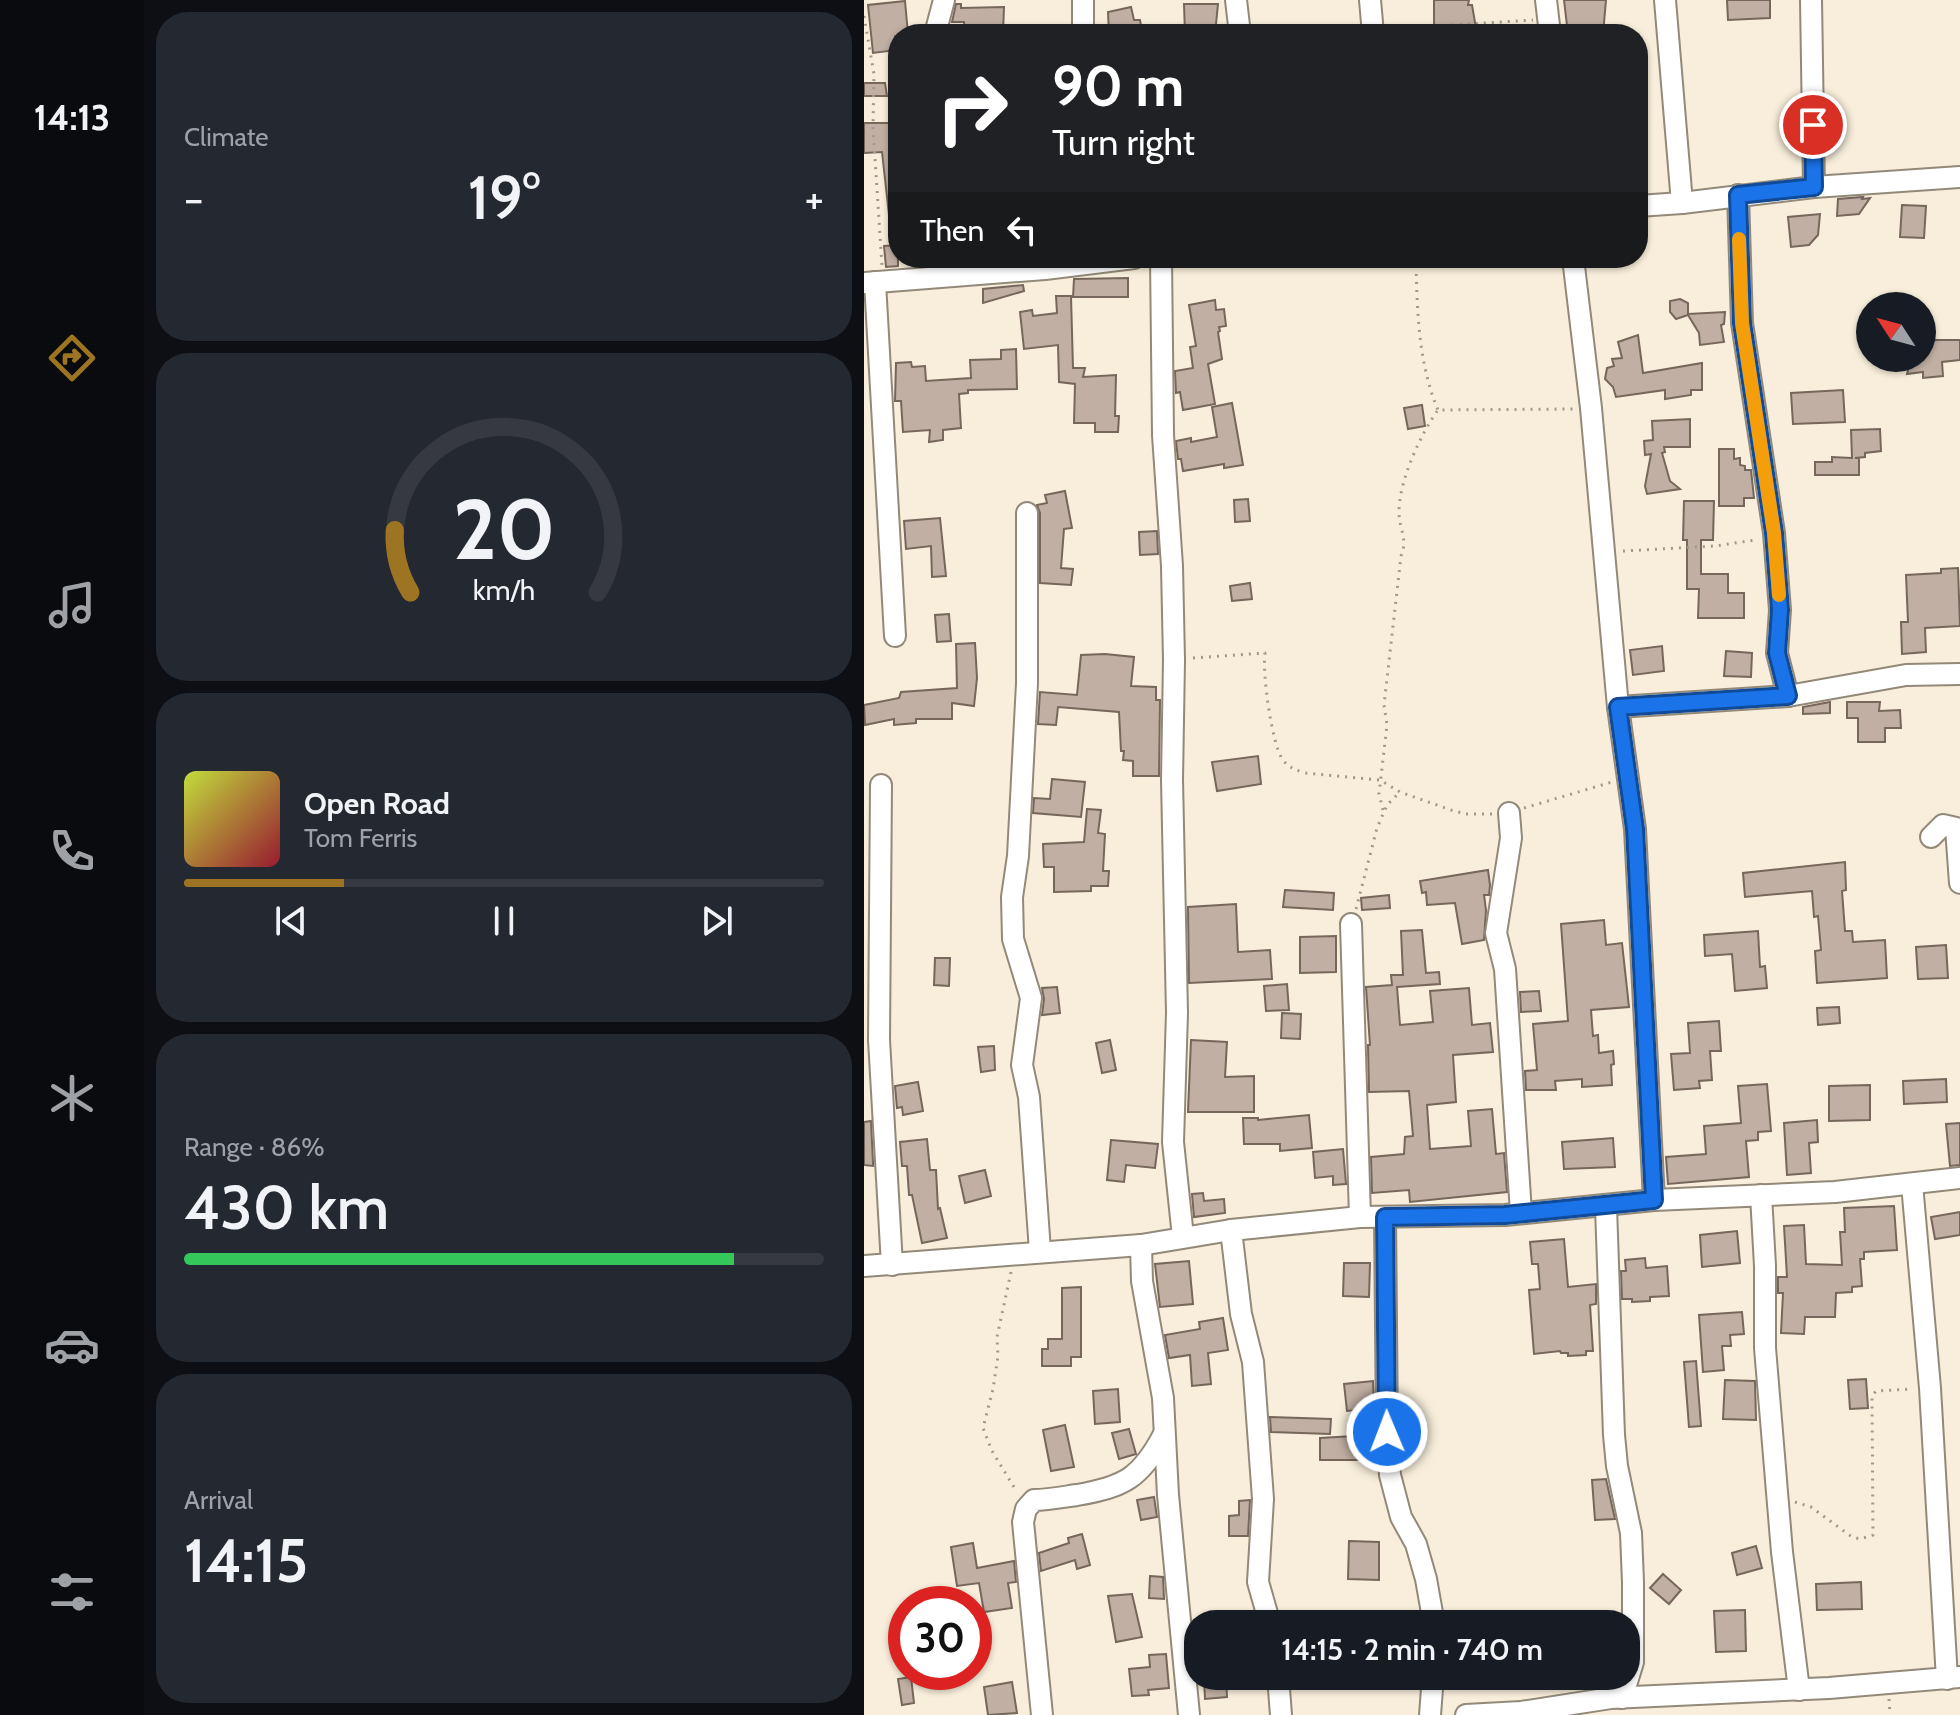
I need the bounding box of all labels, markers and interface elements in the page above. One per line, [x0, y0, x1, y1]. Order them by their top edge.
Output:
text: 90 m [1052, 52, 1184, 120]
icon: right [920, 56, 1024, 160]
pin [1779, 91, 1847, 159]
text: 14:13 [34, 95, 110, 139]
icon: arrive [1791, 103, 1835, 147]
text: Turn right [1052, 120, 1195, 164]
text: Climate [184, 121, 269, 153]
text: 19° [468, 161, 540, 234]
text: − [184, 172, 203, 225]
text: + [805, 172, 824, 225]
icon: left [1000, 208, 1044, 252]
text: Then [920, 212, 984, 249]
north arrow [1856, 292, 1936, 372]
map controls [1856, 292, 1936, 372]
icon: directions [44, 330, 100, 386]
text: 20 [453, 478, 555, 579]
text: km/h [473, 572, 535, 607]
icon: music [44, 577, 100, 633]
text: Open Road [304, 785, 450, 822]
text: Tom Ferris [304, 822, 417, 854]
icon: phone [44, 823, 100, 879]
icon: previous [269, 899, 313, 943]
icon: pause [482, 899, 526, 943]
icon: next [695, 899, 739, 943]
icon: climate [44, 1070, 100, 1126]
text: Range · 86% [184, 1131, 325, 1163]
text: 430 km [184, 1171, 389, 1244]
icon: car [44, 1317, 100, 1373]
position arrow [1345, 1390, 1429, 1474]
text: Arrival [184, 1484, 253, 1516]
text: 14:15 [184, 1524, 308, 1597]
icon: filters [44, 1564, 100, 1620]
speed limit sign: 30 [888, 1586, 992, 1690]
text: 14:15 · 2 min · 740 m [1281, 1631, 1543, 1668]

